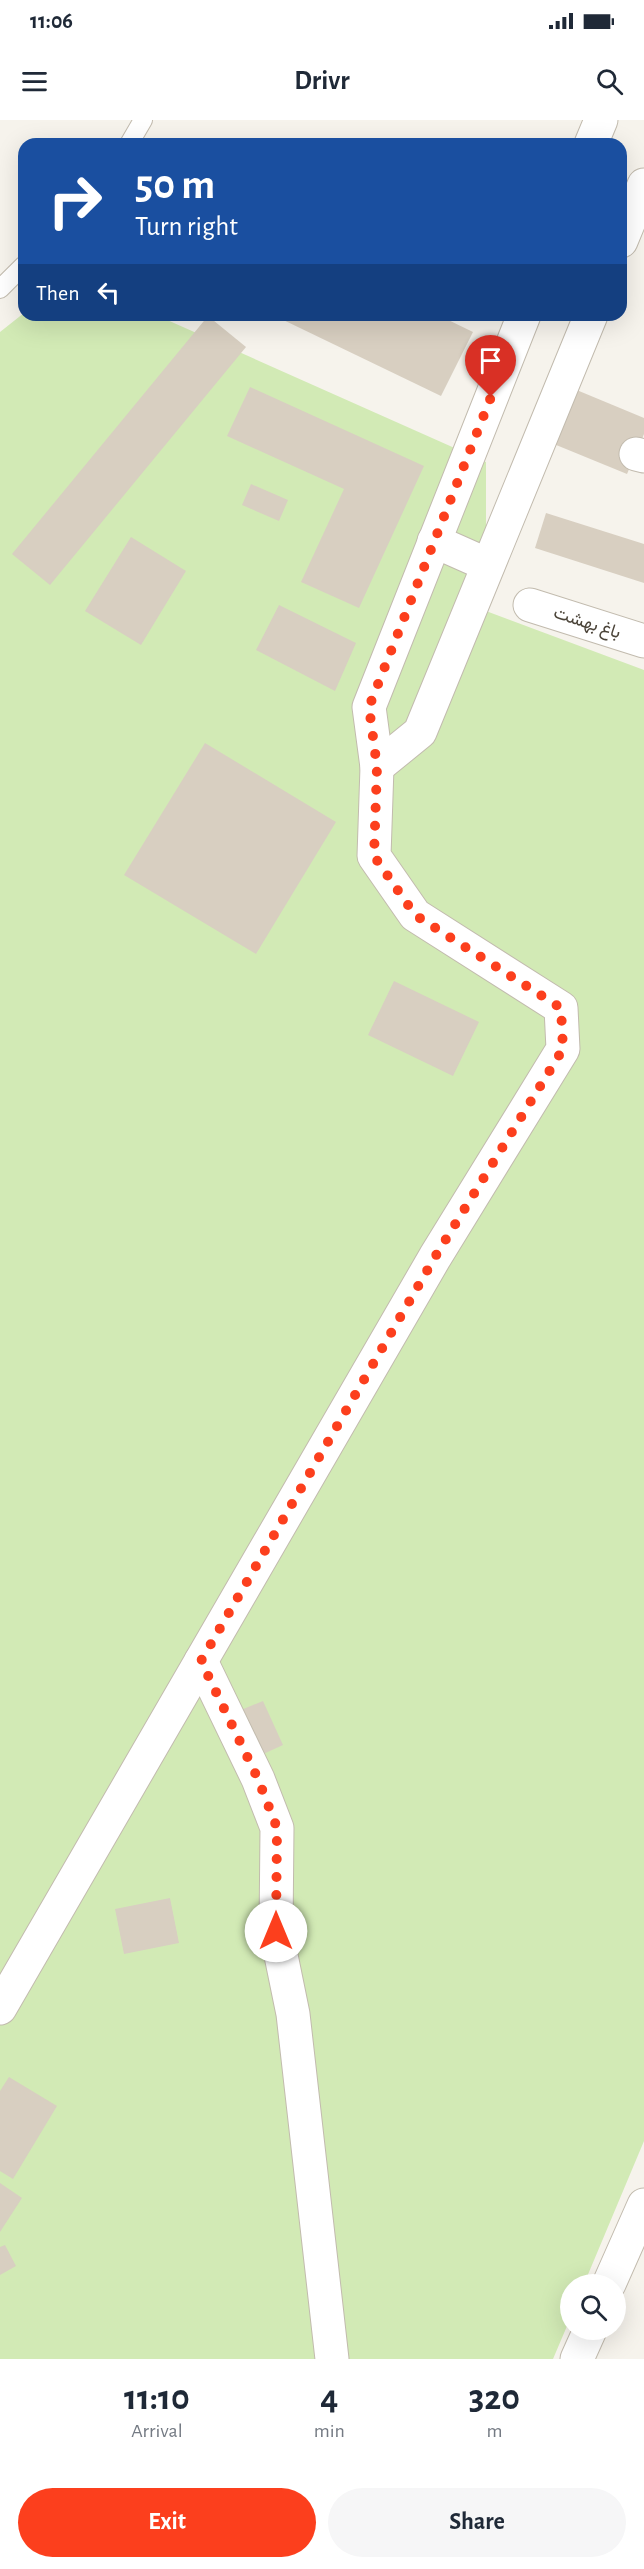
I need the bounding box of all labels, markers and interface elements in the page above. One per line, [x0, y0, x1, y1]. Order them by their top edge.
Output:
text: 11:06 [30, 10, 73, 32]
icon: menu [18, 65, 51, 98]
icon: search [593, 65, 626, 98]
text: Drivr [294, 67, 350, 94]
icon: right [36, 162, 114, 240]
text: 50 m [135, 164, 215, 206]
text: Turn right [135, 213, 238, 240]
icon: left [92, 276, 125, 309]
text: Then [36, 282, 80, 304]
pin [465, 335, 516, 397]
icon: arrive [474, 344, 507, 377]
street label: باغ بهشت [551, 604, 623, 644]
position arrow [244, 1899, 308, 1963]
map controls [560, 2274, 626, 2340]
button: search [560, 2274, 626, 2340]
text: 11:10 [124, 2380, 190, 2416]
text: 4 [320, 2380, 338, 2416]
text: 320 [469, 2380, 520, 2416]
text: Arrival [131, 2421, 183, 2441]
text: min [314, 2421, 345, 2441]
text: m [486, 2421, 502, 2441]
button: Exit [18, 2488, 316, 2557]
button: Share [328, 2488, 626, 2557]

